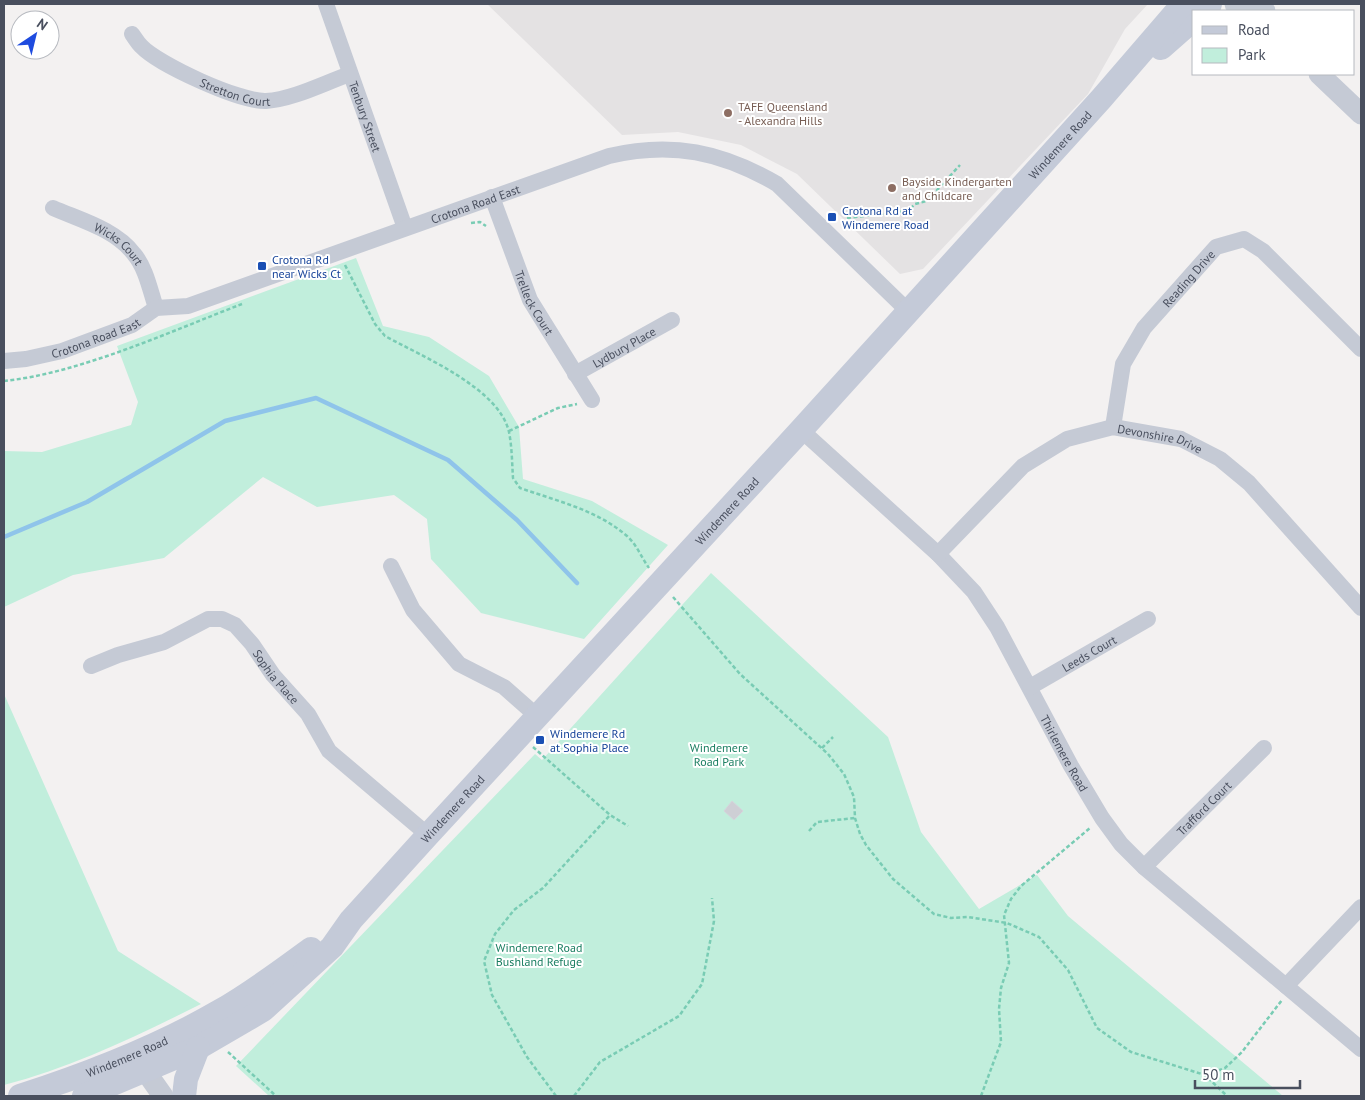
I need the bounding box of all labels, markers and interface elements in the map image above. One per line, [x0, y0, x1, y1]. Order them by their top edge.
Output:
north arrow [10, 10, 60, 60]
legend [1192, 10, 1355, 75]
text: N [34, 14, 51, 34]
text: Road [1238, 20, 1270, 39]
text: Park [1238, 45, 1266, 64]
street label: Stretton Court [198, 74, 271, 109]
street label: Tenbury Street [346, 79, 385, 154]
place label: TAFE Queensland - Alexandra Hills [738, 99, 828, 128]
marker: TAFE Queensland - Alexandra Hills [722, 107, 734, 119]
street label: Windemere Road [1025, 107, 1095, 182]
place label: Bayside Kindergarten and Childcare [902, 174, 1012, 203]
street label: Crotona Road East [429, 181, 522, 226]
marker: Bayside Kindergarten and Childcare [886, 182, 898, 194]
place label: Crotona Rd at Windemere Road [842, 203, 929, 232]
marker: Crotona Rd at Windemere Road [826, 211, 838, 223]
street label: Wicks Court [92, 219, 147, 268]
street label: Reading Drive [1159, 247, 1218, 310]
place label: Crotona Rd near Wicks Ct [272, 252, 341, 281]
marker: Crotona Rd near Wicks Ct [256, 260, 268, 272]
street label: Trelleck Court [512, 268, 557, 337]
street label: Crotona Road East [50, 314, 143, 361]
street label: Lydbury Place [590, 323, 658, 370]
street label: Devonshire Drive [1116, 420, 1205, 456]
street label: Windemere Road [692, 474, 762, 548]
street label: Leeds Court [1059, 632, 1119, 675]
street label: Sophia Place [250, 646, 303, 707]
street label: Thirlemere Road [1038, 712, 1092, 794]
place label: Windemere Rd at Sophia Place [550, 726, 629, 755]
marker: Windemere Rd at Sophia Place [534, 734, 546, 746]
park label: Windemere Road Park [690, 740, 748, 769]
street label: Windemere Road [417, 772, 487, 846]
street label: Trafford Court [1173, 778, 1234, 838]
park label: Windemere Road Bushland Refuge [496, 940, 582, 969]
street label: Windemere Road [84, 1032, 170, 1080]
scale bar [1195, 1058, 1300, 1090]
text: 50 m [1202, 1065, 1235, 1084]

